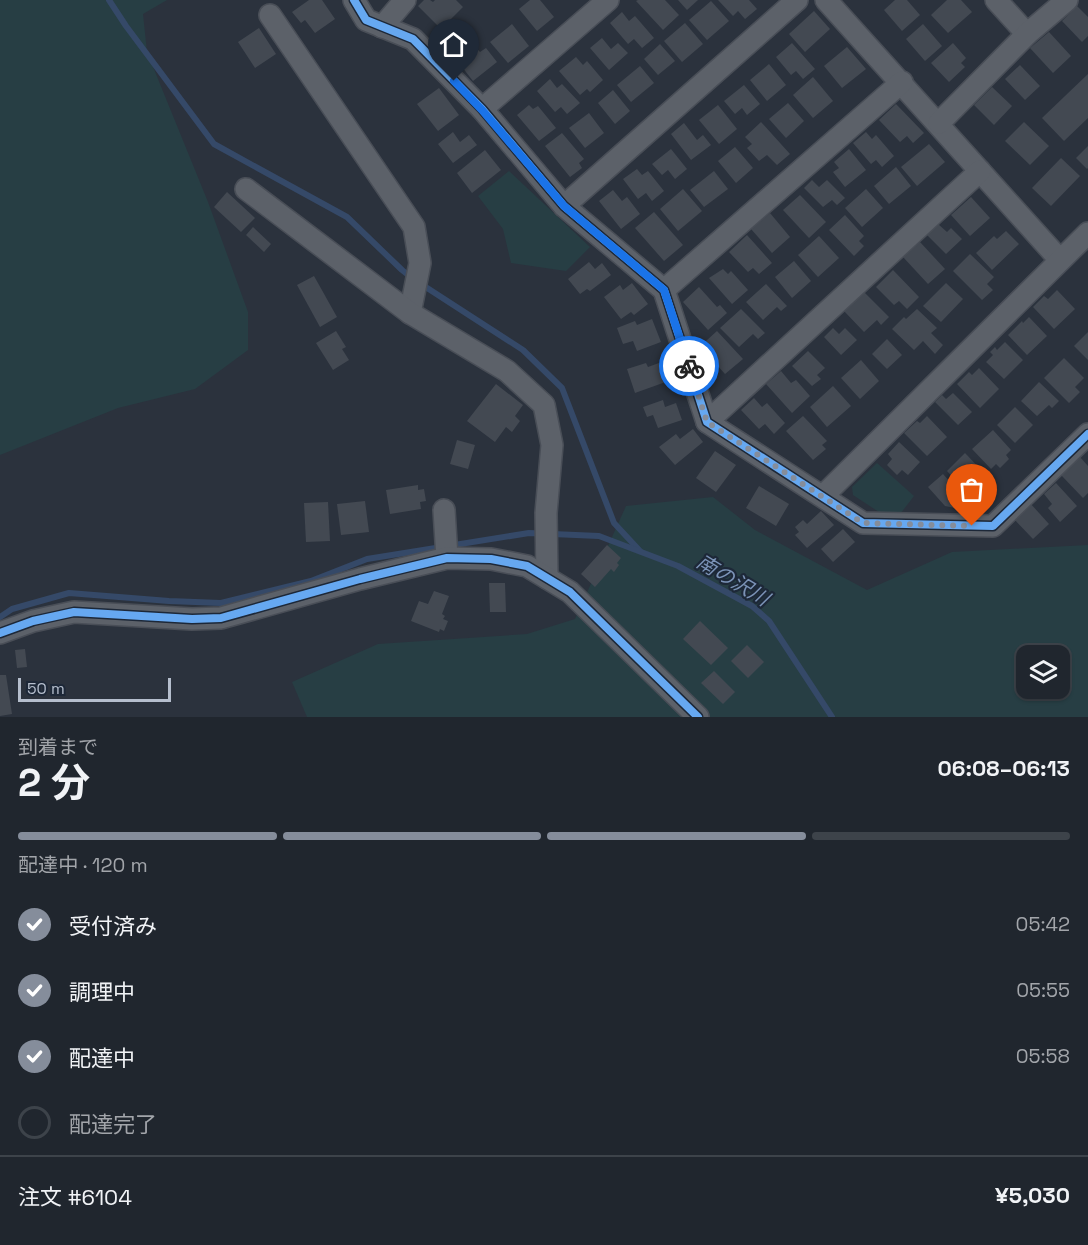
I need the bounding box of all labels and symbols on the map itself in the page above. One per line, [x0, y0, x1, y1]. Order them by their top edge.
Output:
pin [428, 19, 479, 81]
courier [659, 336, 719, 396]
pin [946, 464, 997, 526]
water label: 南の沢川 [692, 548, 776, 613]
scale bar [18, 675, 171, 702]

